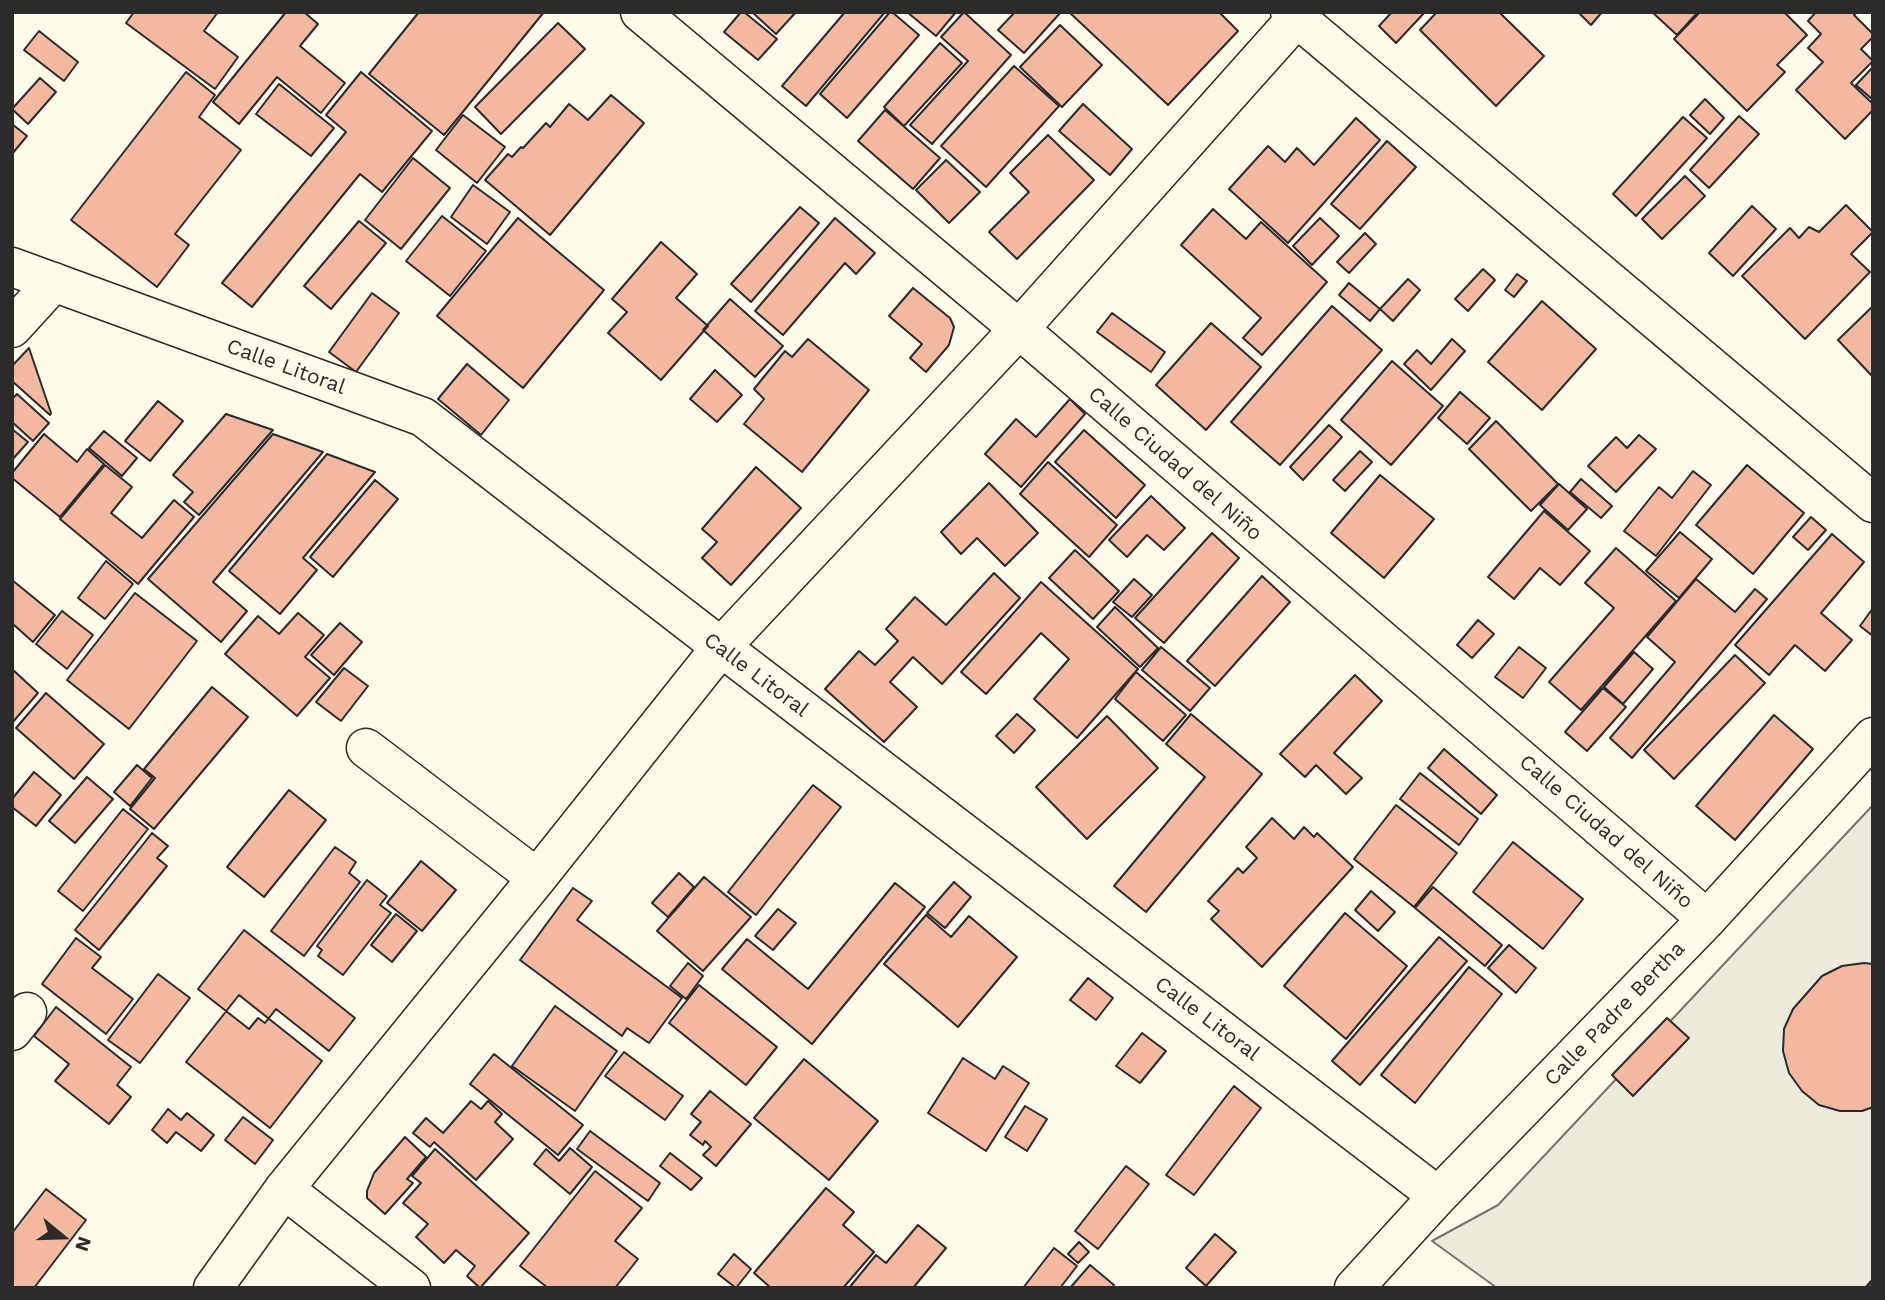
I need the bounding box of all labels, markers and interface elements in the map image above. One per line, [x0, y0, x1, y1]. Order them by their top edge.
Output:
street label: Calle Litoral [223, 334, 349, 400]
street label: Calle Ciudad del Niño [1083, 382, 1267, 546]
street label: Calle Litoral [699, 627, 813, 723]
street label: Calle Ciudad del Niño [1514, 750, 1698, 914]
street label: Calle Padre Bertha [1540, 936, 1690, 1092]
street label: Calle Litoral [1150, 971, 1264, 1067]
north arrow [28, 1202, 98, 1272]
text: N [70, 1234, 96, 1254]

